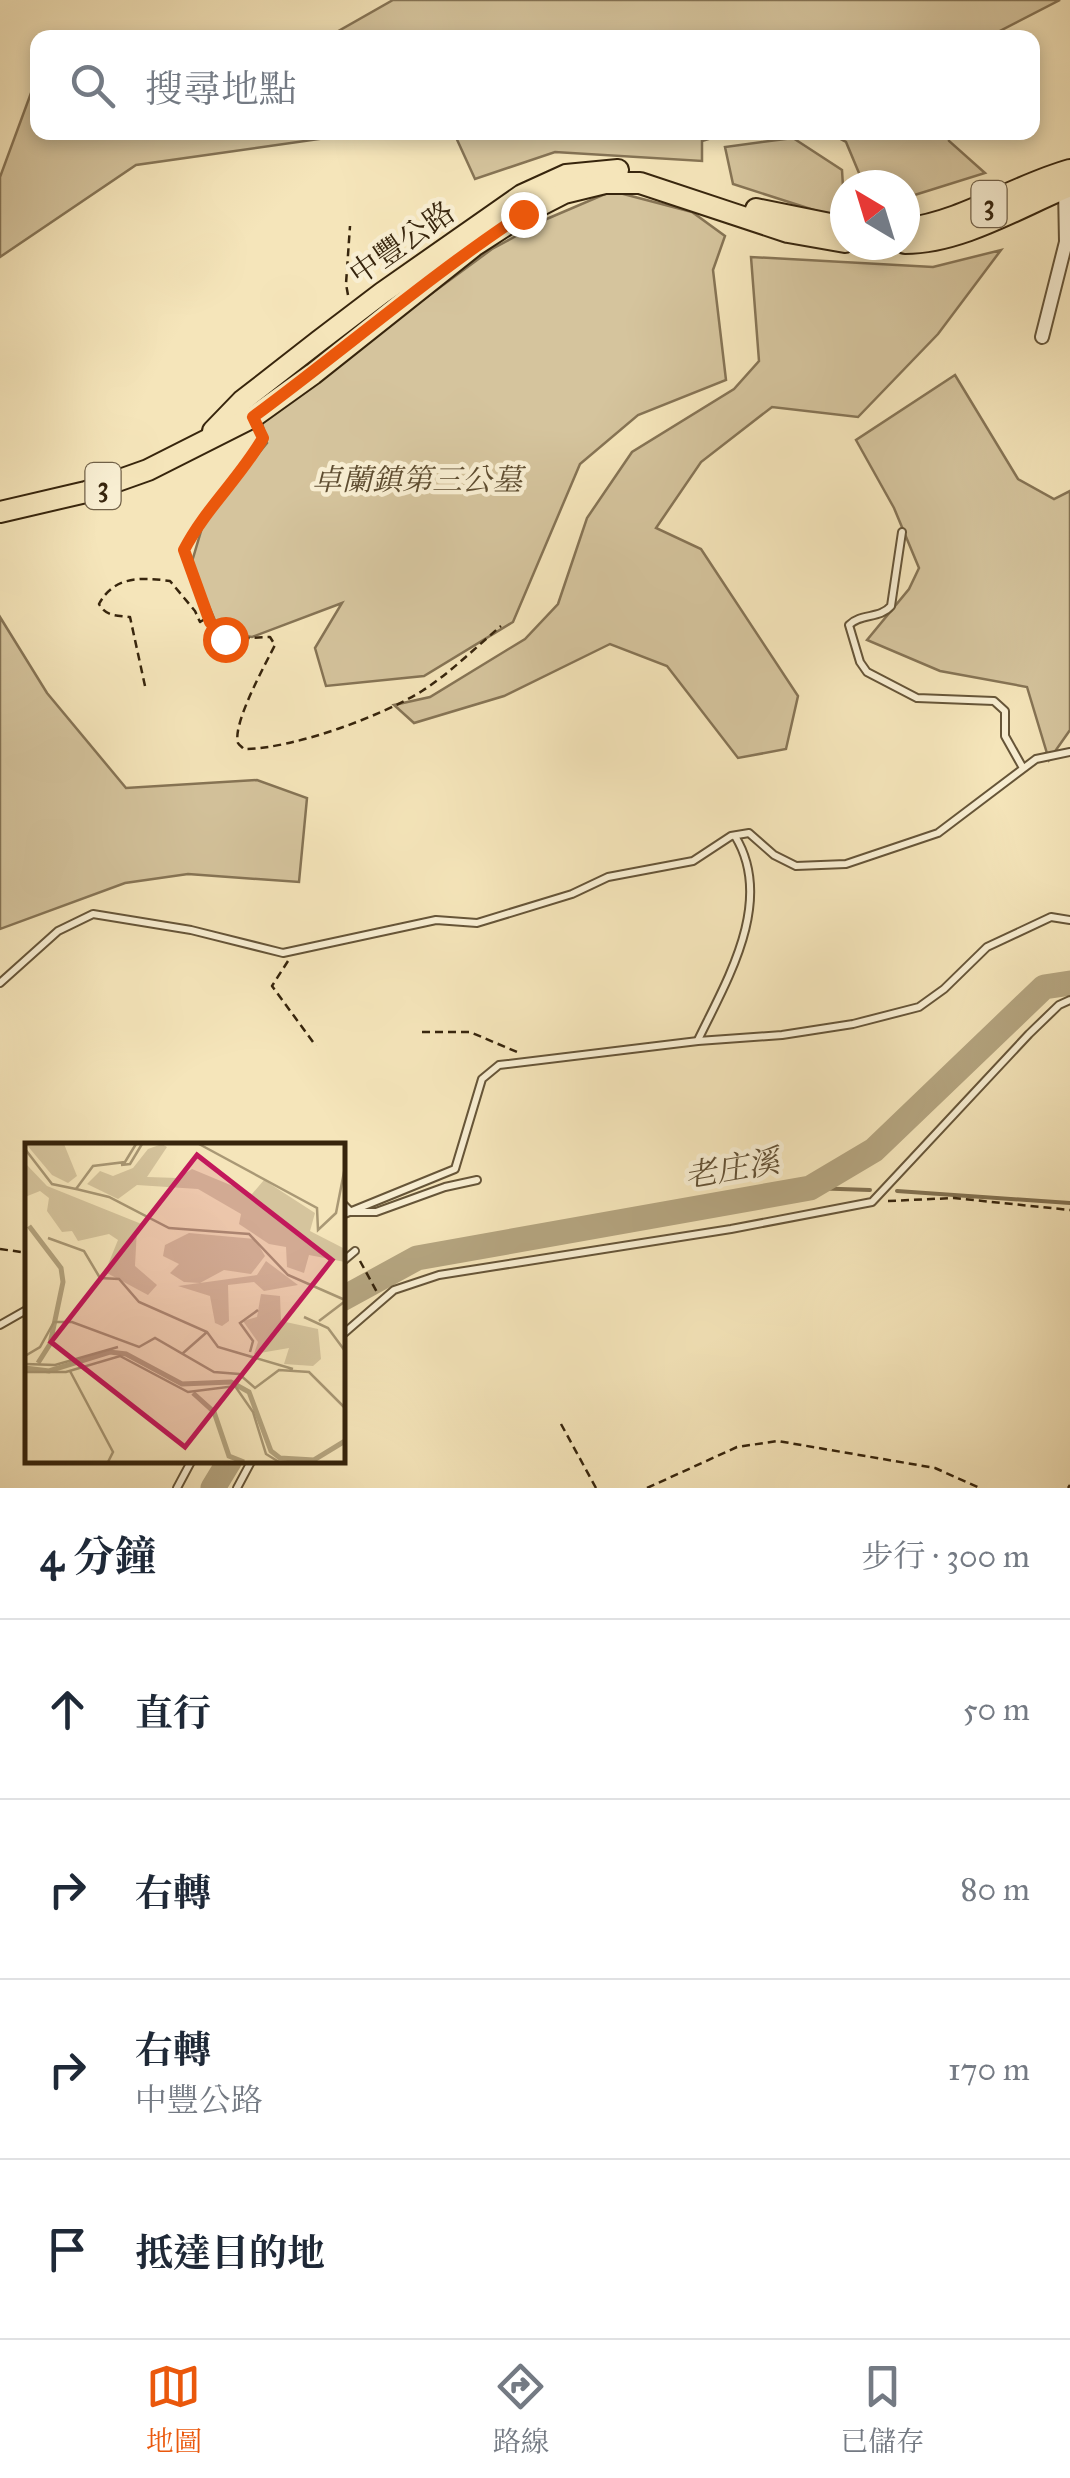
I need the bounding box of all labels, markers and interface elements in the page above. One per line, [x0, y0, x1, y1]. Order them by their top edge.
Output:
search box [30, 30, 1040, 140]
icon: search [65, 58, 120, 113]
text: 搜尋地點 [145, 66, 297, 112]
north arrow [830, 170, 920, 260]
road number: 3 [972, 181, 1006, 227]
route end [501, 192, 547, 238]
street label: 中豐公路 [343, 194, 461, 292]
park label: 卓蘭鎮第三公墓 [312, 462, 527, 498]
road number: 3 [86, 463, 120, 509]
route start [203, 617, 249, 663]
water label: 老庄溪 [681, 1141, 786, 1197]
inset map [25, 1143, 345, 1463]
text: 4 分鐘 [40, 1531, 156, 1583]
text: 步行 · 300 m [861, 1537, 1030, 1576]
icon: ahead [40, 1682, 95, 1737]
text: 直行 [135, 1690, 211, 1736]
text: 50 m [963, 1690, 1030, 1729]
icon: right [40, 1862, 95, 1917]
text: 右轉 [135, 1870, 211, 1916]
text: 80 m [961, 1870, 1030, 1909]
text: 右轉 [135, 2027, 211, 2073]
icon: right [40, 2042, 95, 2097]
text: 170 m [948, 2050, 1030, 2089]
text: 中豐公路 [135, 2081, 263, 2120]
icon: arrive [40, 2222, 95, 2277]
text: 抵達目的地 [135, 2230, 325, 2276]
tab: 地圖 [146, 2359, 202, 2459]
tab: 路線 [493, 2359, 549, 2459]
tab: 已儲存 [840, 2359, 924, 2459]

